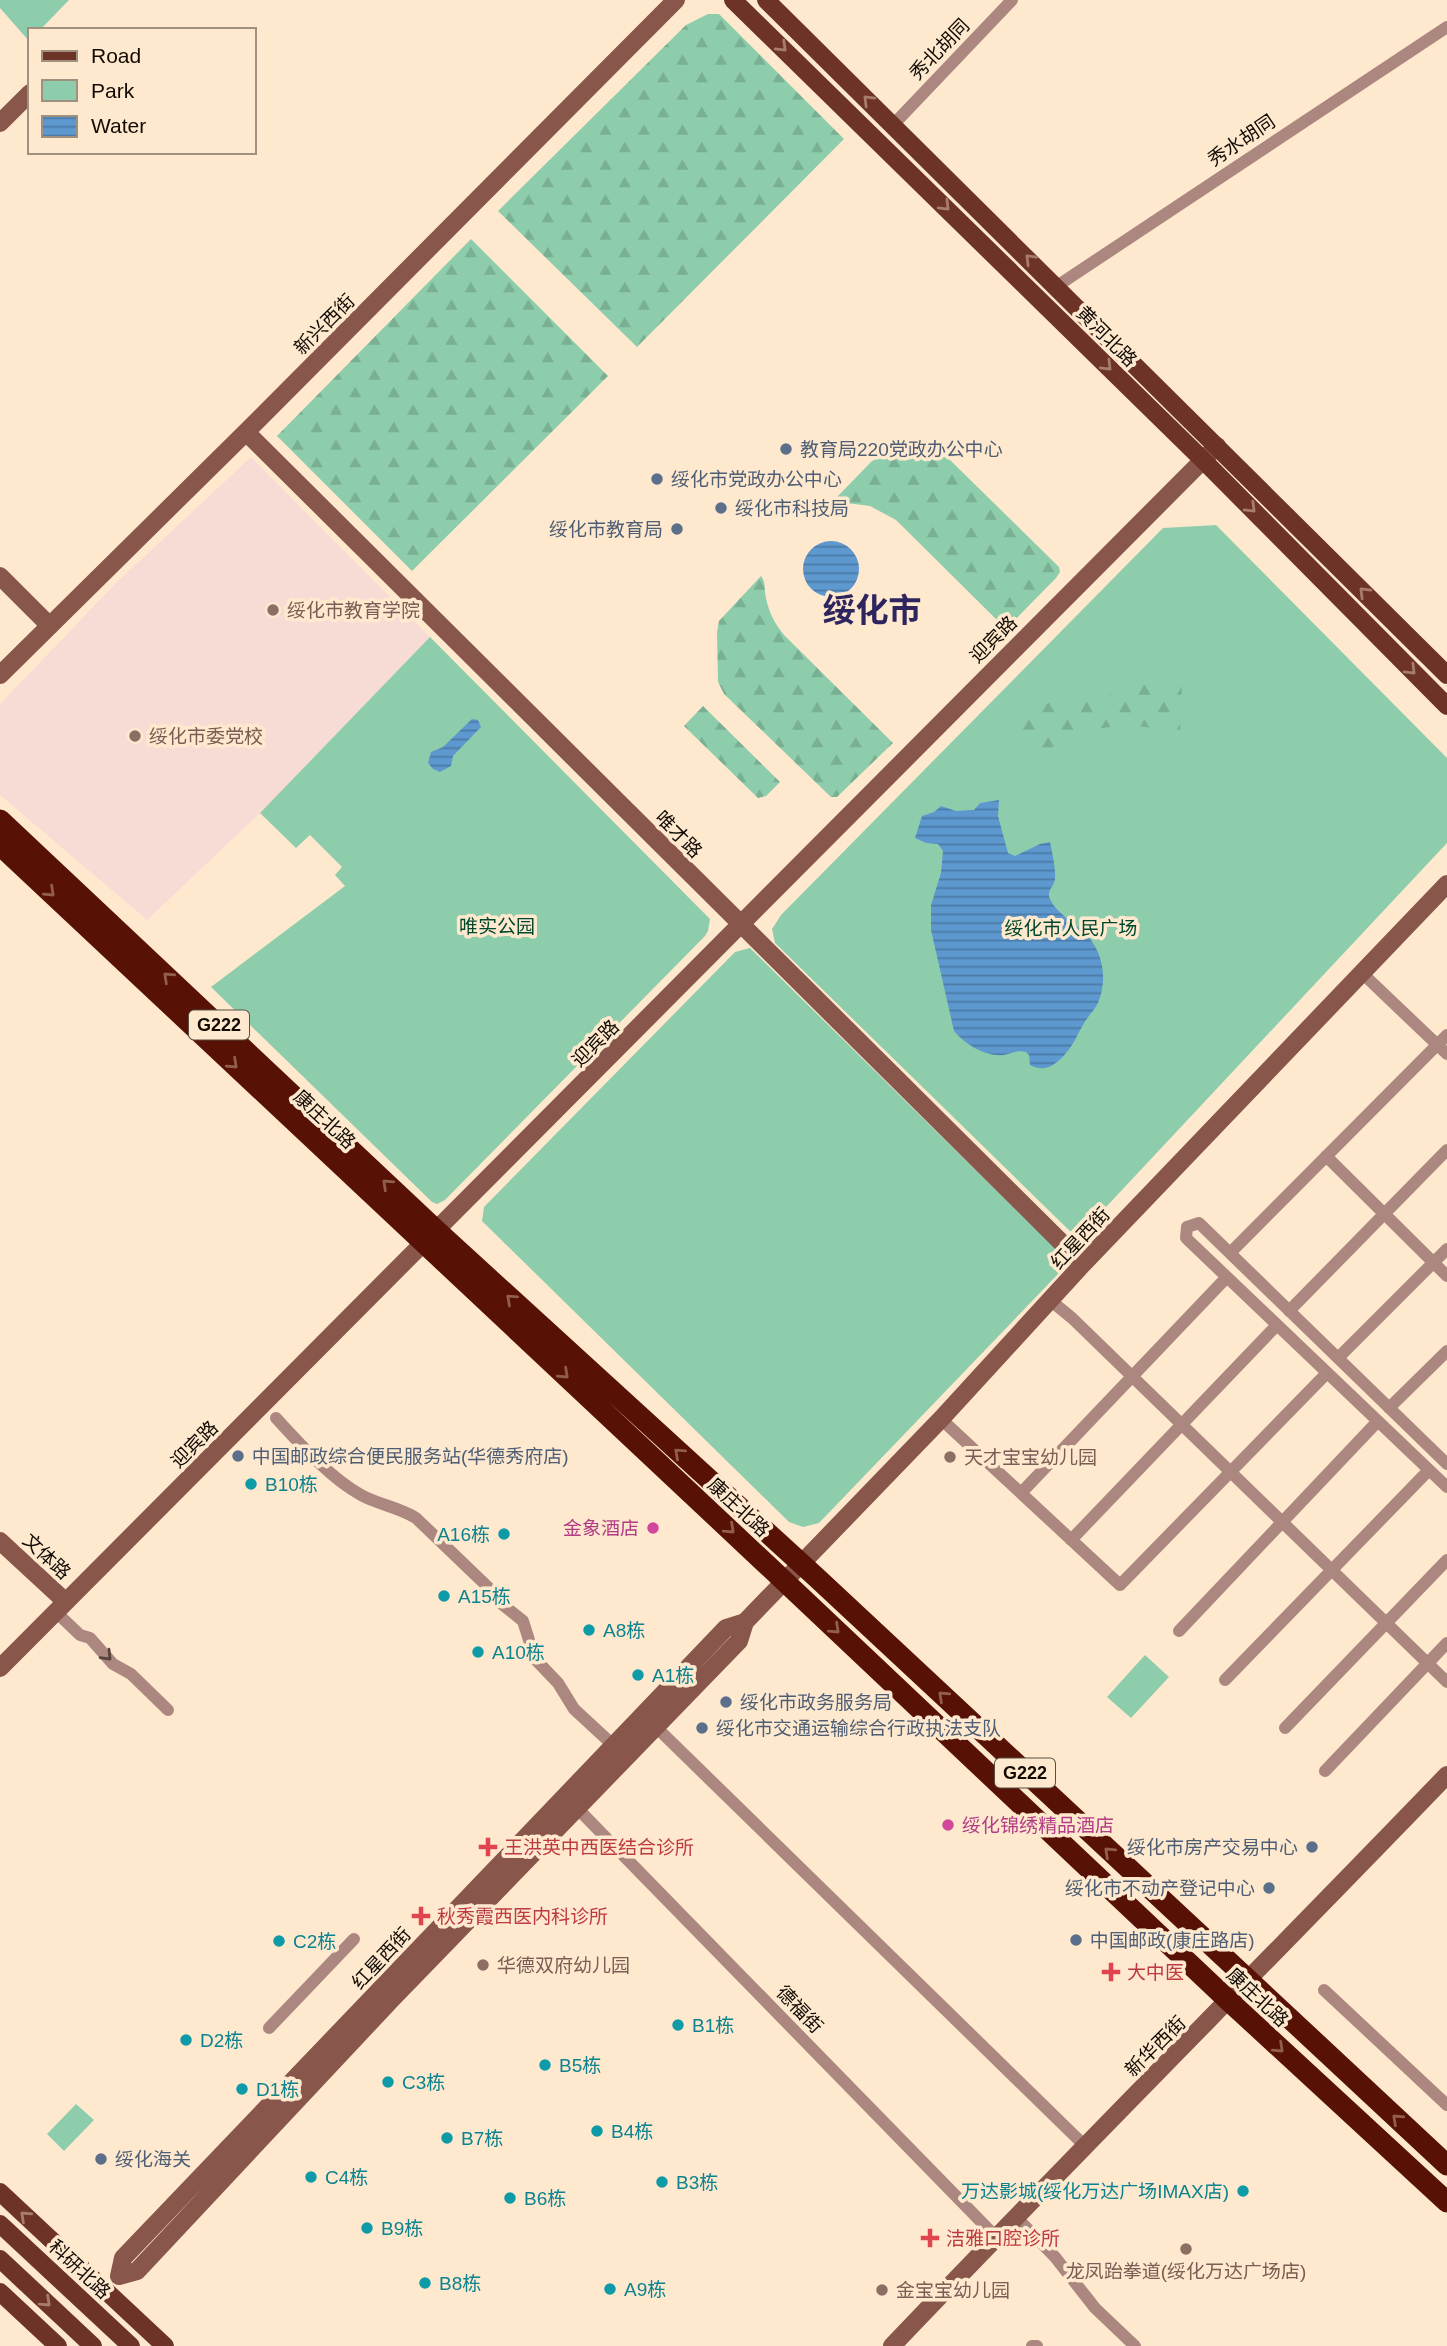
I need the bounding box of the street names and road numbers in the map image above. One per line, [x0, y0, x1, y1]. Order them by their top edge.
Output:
street label: 秀北胡同 [905, 15, 973, 84]
street label: 秀水胡同 [1204, 110, 1279, 170]
street label: 新兴西街 [290, 290, 359, 359]
street label: 黄河北路 [1072, 302, 1141, 371]
street label: 迎宾路 [966, 612, 1021, 667]
street label: 唯才路 [651, 807, 706, 862]
road number: G222 [189, 1010, 249, 1040]
street label: 迎宾路 [568, 1016, 623, 1071]
street label: 康庄北路 [290, 1086, 360, 1153]
street label: 红星西街 [1047, 1203, 1114, 1273]
street label: 迎宾路 [167, 1417, 222, 1472]
street label: 康庄北路 [704, 1474, 774, 1541]
street label: 文体路 [19, 1529, 75, 1583]
road number: G222 [995, 1758, 1055, 1788]
street label: 红星西街 [348, 1923, 415, 1993]
street label: 康庄北路 [1223, 1964, 1293, 2031]
street label: 德福街 [772, 1982, 827, 2037]
street label: 新华西街 [1121, 2012, 1190, 2081]
street label: 科研北路 [45, 2236, 115, 2303]

